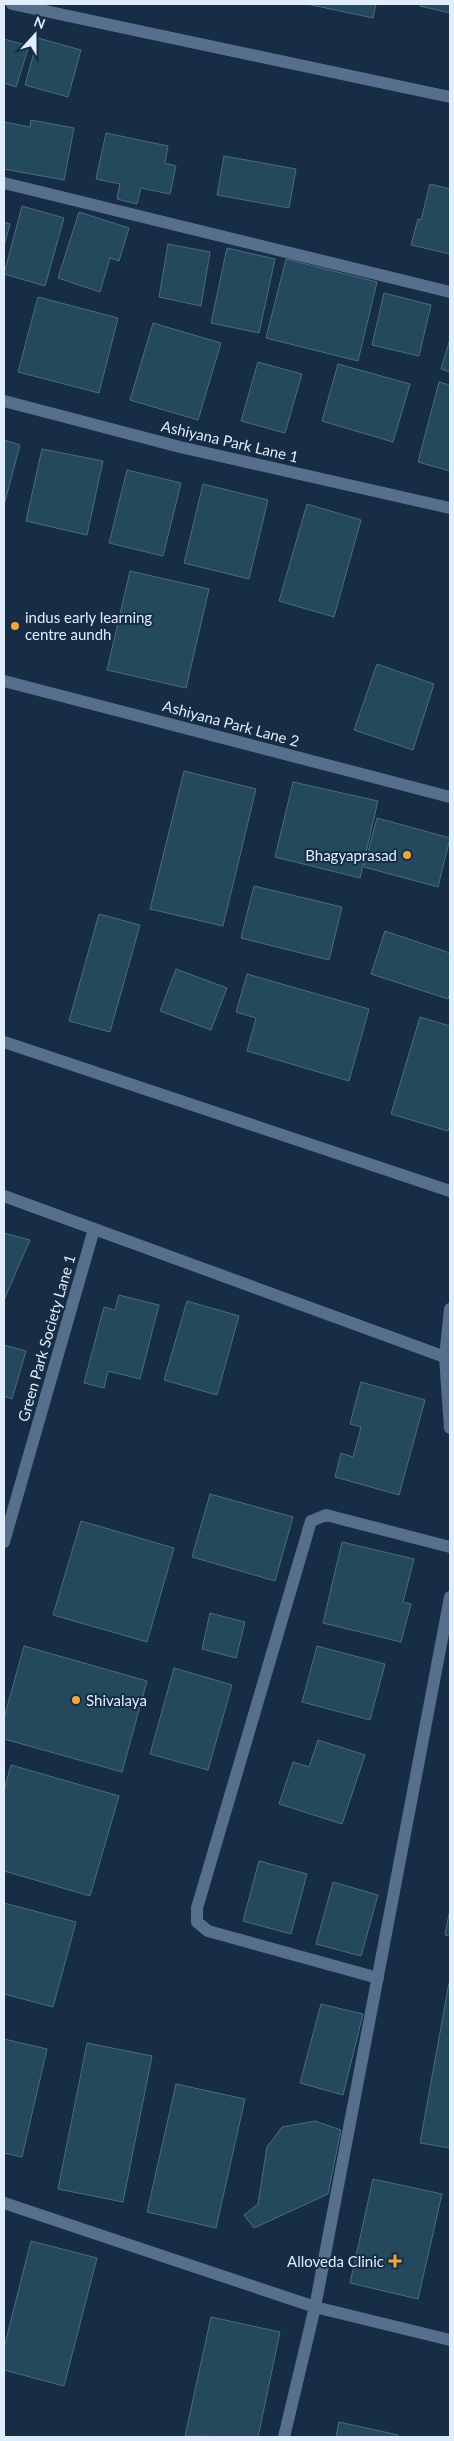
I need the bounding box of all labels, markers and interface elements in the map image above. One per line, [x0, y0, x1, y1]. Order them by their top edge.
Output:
north arrow [10, 10, 60, 60]
text: N [32, 13, 48, 32]
street label: Ashiyana Park Lane 1 [160, 416, 300, 466]
place label: indus early learning centre aundh [25, 608, 152, 643]
marker: indus early learning centre aundh [9, 620, 21, 632]
street label: Ashiyana Park Lane 2 [161, 696, 301, 750]
place label: Bhagyaprasad [305, 846, 397, 864]
marker: Bhagyaprasad [401, 849, 413, 861]
street label: Green Park Society Lane 1 [14, 1252, 78, 1424]
place label: Shivalaya [86, 1691, 147, 1709]
marker: Shivalaya [70, 1694, 82, 1706]
place label: Alloveda Clinic [287, 2252, 384, 2270]
marker: Alloveda Clinic [388, 2254, 402, 2268]

